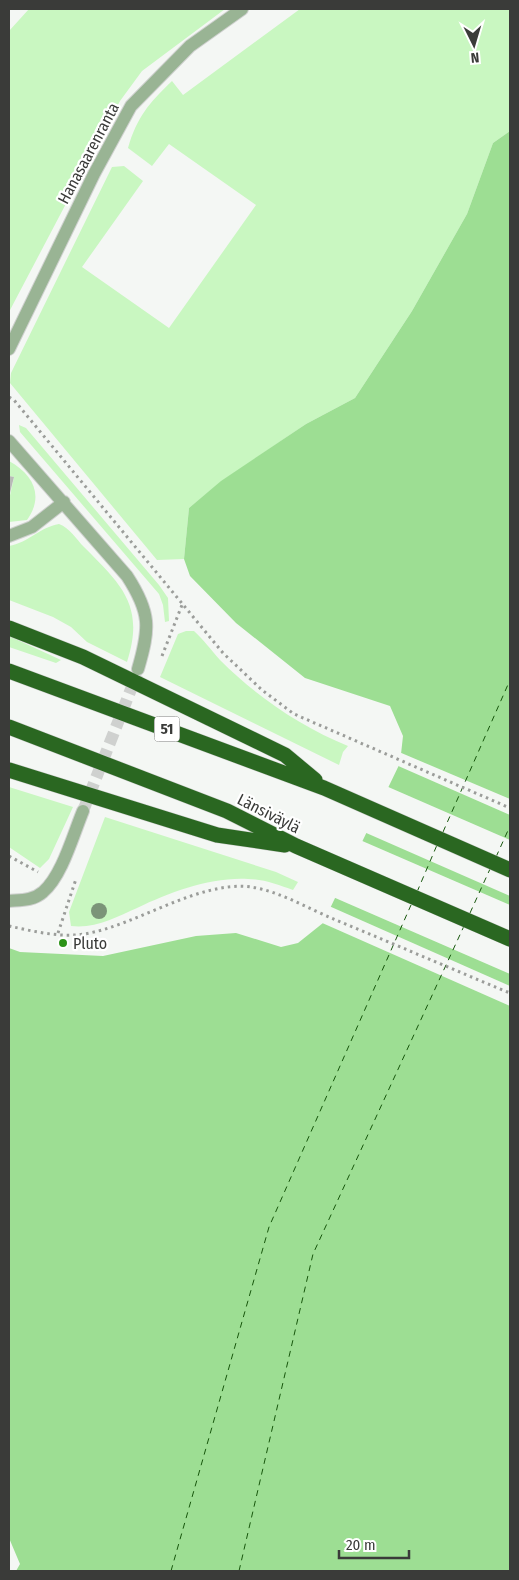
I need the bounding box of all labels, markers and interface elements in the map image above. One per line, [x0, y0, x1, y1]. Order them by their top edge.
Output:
north arrow [449, 20, 499, 70]
text: N [470, 49, 480, 66]
street label: Hanasaarenranta [54, 99, 123, 207]
road number: 51 [154, 716, 180, 742]
street label: Länsiväylä [234, 790, 303, 837]
place label: Pluto [73, 934, 107, 953]
marker: Pluto [57, 937, 69, 949]
scale bar [339, 1528, 409, 1560]
text: 20 m [346, 1536, 376, 1554]

